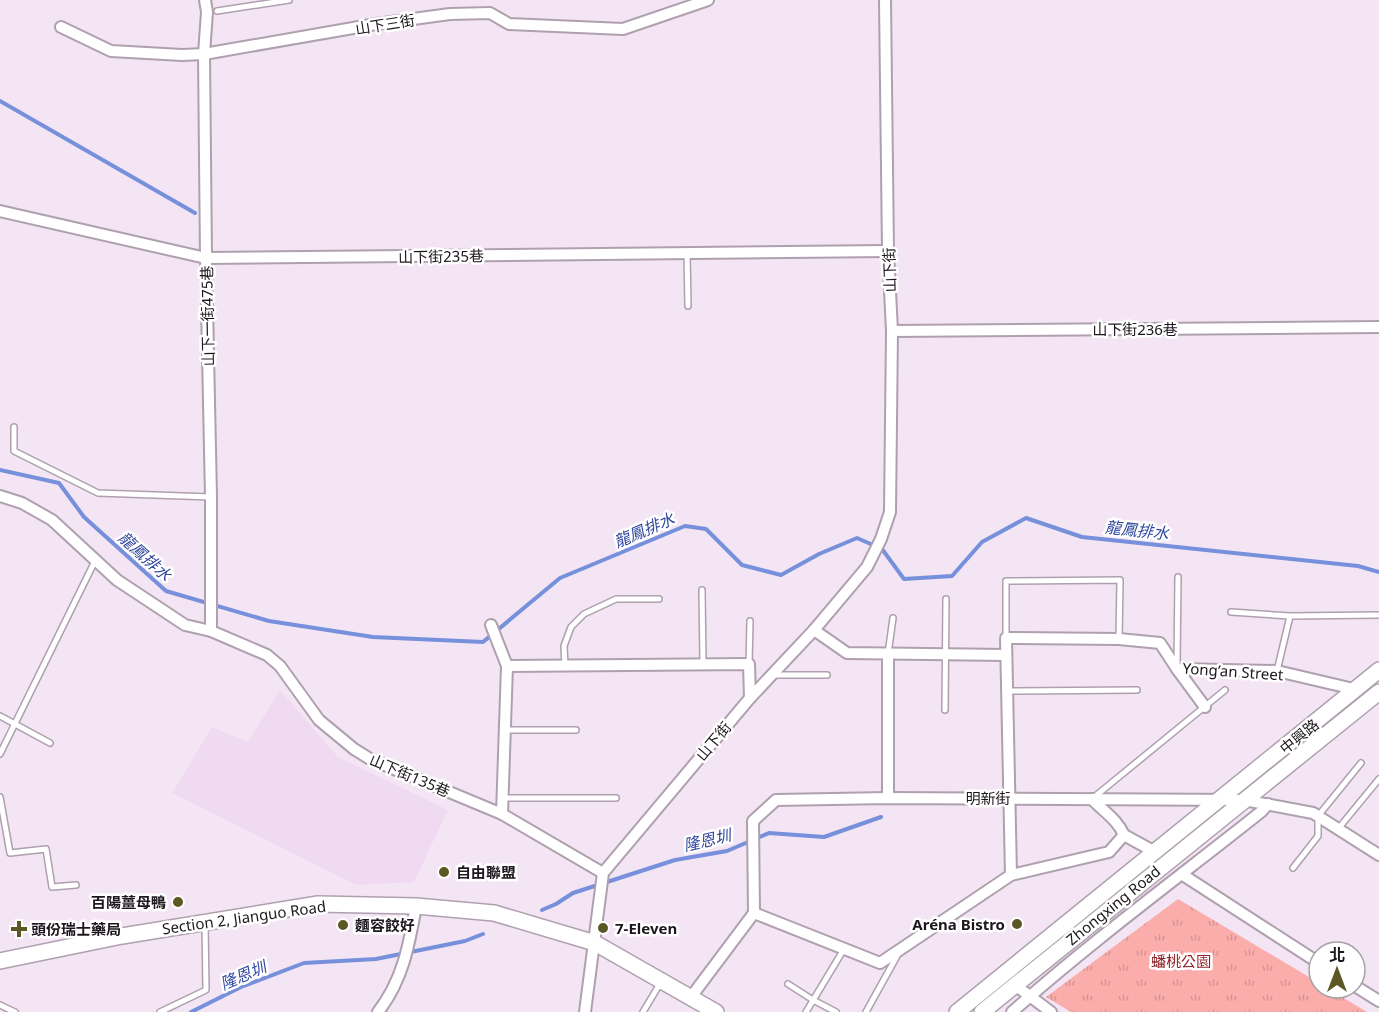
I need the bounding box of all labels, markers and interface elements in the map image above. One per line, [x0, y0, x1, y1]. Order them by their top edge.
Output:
street label: 山下三街 [354, 9, 416, 39]
street label: 山下街235巷 [398, 245, 484, 267]
street label: 山下街 [878, 247, 900, 293]
street label: 山下一街475巷 [196, 265, 218, 367]
street label: 山下街236巷 [1092, 319, 1178, 339]
water label: 龍鳳排水 [610, 507, 679, 553]
water label: 龍鳳排水 [1104, 516, 1171, 544]
water label: 龍鳳排水 [114, 526, 177, 586]
street label: Yong’an Street [1182, 658, 1285, 685]
street label: 中興路 [1275, 714, 1323, 758]
street label: 山下街 [691, 717, 735, 765]
street label: 山下街135巷 [367, 749, 453, 801]
street label: 明新街 [965, 788, 1011, 808]
water label: 隆恩圳 [681, 823, 735, 856]
street label: Zhongxing Road [1062, 861, 1164, 949]
place label: 自由聯盟 [456, 862, 516, 882]
marker: 自由聯盟 [437, 865, 451, 879]
place label: 百陽薑母鴨 [91, 892, 166, 912]
marker: 百陽薑母鴨 [171, 895, 185, 909]
street label: Section 2, Jianguo Road [161, 896, 327, 938]
place label: Aréna Bistro [912, 914, 1005, 934]
place label: 麵容餃好 [355, 915, 415, 935]
marker: Aréna Bistro [1010, 917, 1024, 931]
marker: 麵容餃好 [336, 918, 350, 932]
place label: 7-Eleven [615, 918, 677, 938]
place label: 頭份瑞士藥局 [31, 919, 121, 939]
marker: 7-Eleven [596, 921, 610, 935]
marker: 頭份瑞士藥局 [12, 922, 26, 936]
north arrow [1307, 940, 1367, 1000]
text: 北 [1329, 944, 1345, 966]
park label: 蟠桃公園 [1151, 951, 1211, 971]
water label: 隆恩圳 [217, 955, 271, 995]

